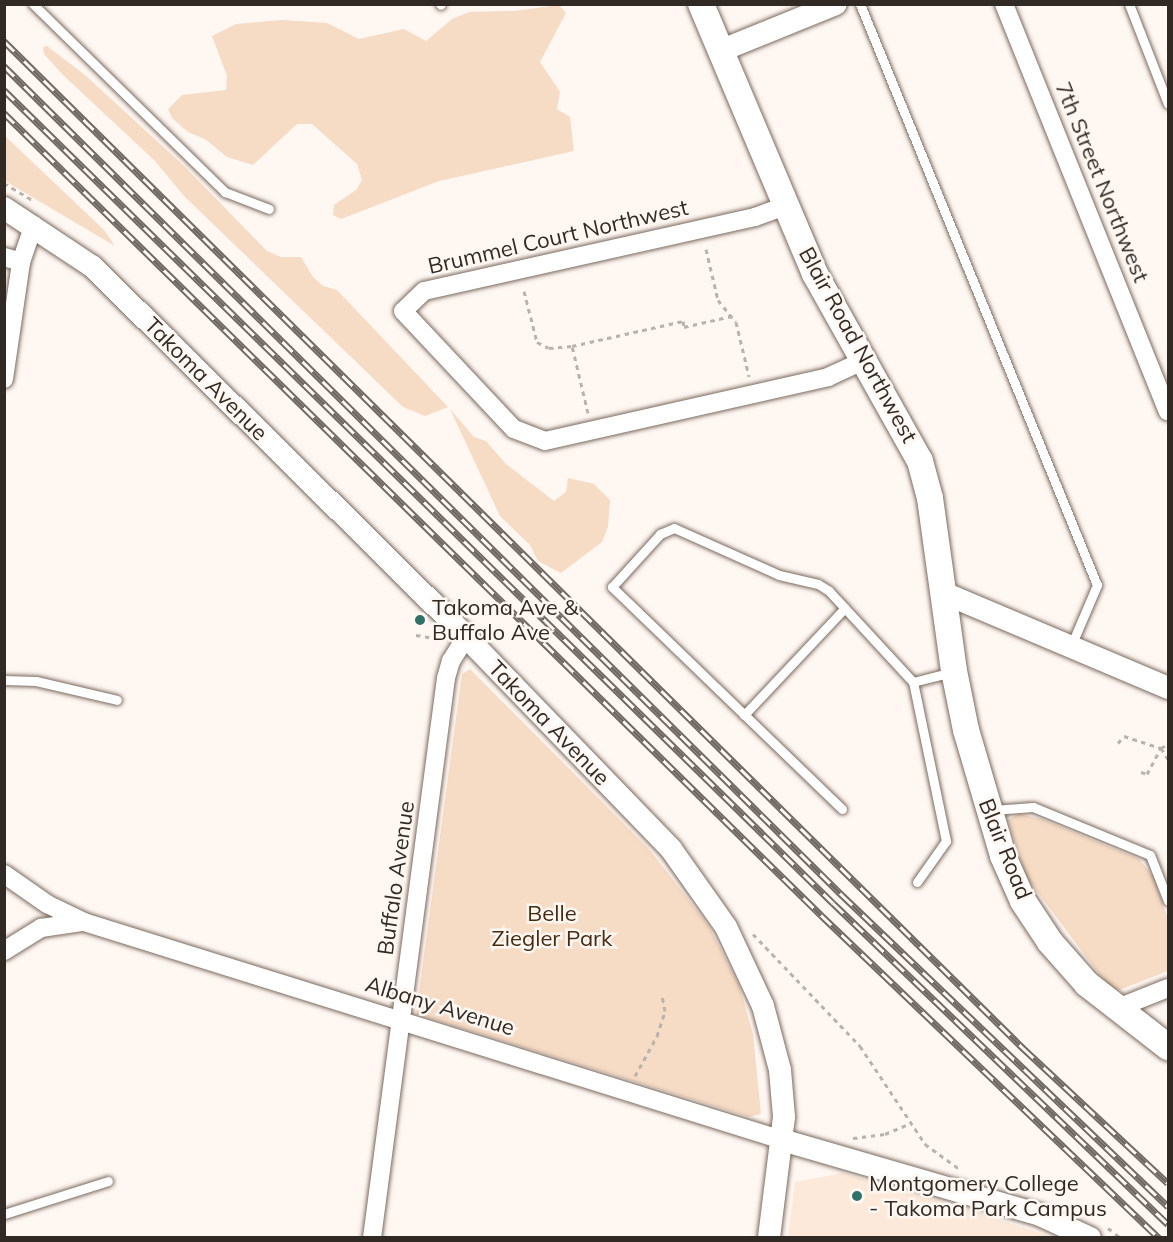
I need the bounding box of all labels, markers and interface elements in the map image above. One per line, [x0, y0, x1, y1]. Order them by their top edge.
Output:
street label: 7th Street Northwest [1050, 78, 1154, 286]
street label: Brummel Court Northwest [425, 194, 691, 280]
street label: Blair Road Northwest [793, 243, 923, 447]
street label: Takoma Avenue [139, 312, 273, 446]
place label: Takoma Ave & Buffalo Ave [432, 594, 578, 646]
marker: Takoma Ave & Buffalo Ave [413, 613, 427, 627]
street label: Takoma Avenue [483, 655, 615, 791]
street label: Blair Road [973, 795, 1037, 903]
street label: Buffalo Avenue [372, 799, 420, 957]
park label: Belle Ziegler Park [492, 900, 612, 951]
street label: Albany Avenue [362, 971, 518, 1041]
place label: Montgomery College - Takoma Park Campus [869, 1170, 1107, 1222]
marker: Montgomery College - Takoma Park Campus [850, 1189, 864, 1203]

